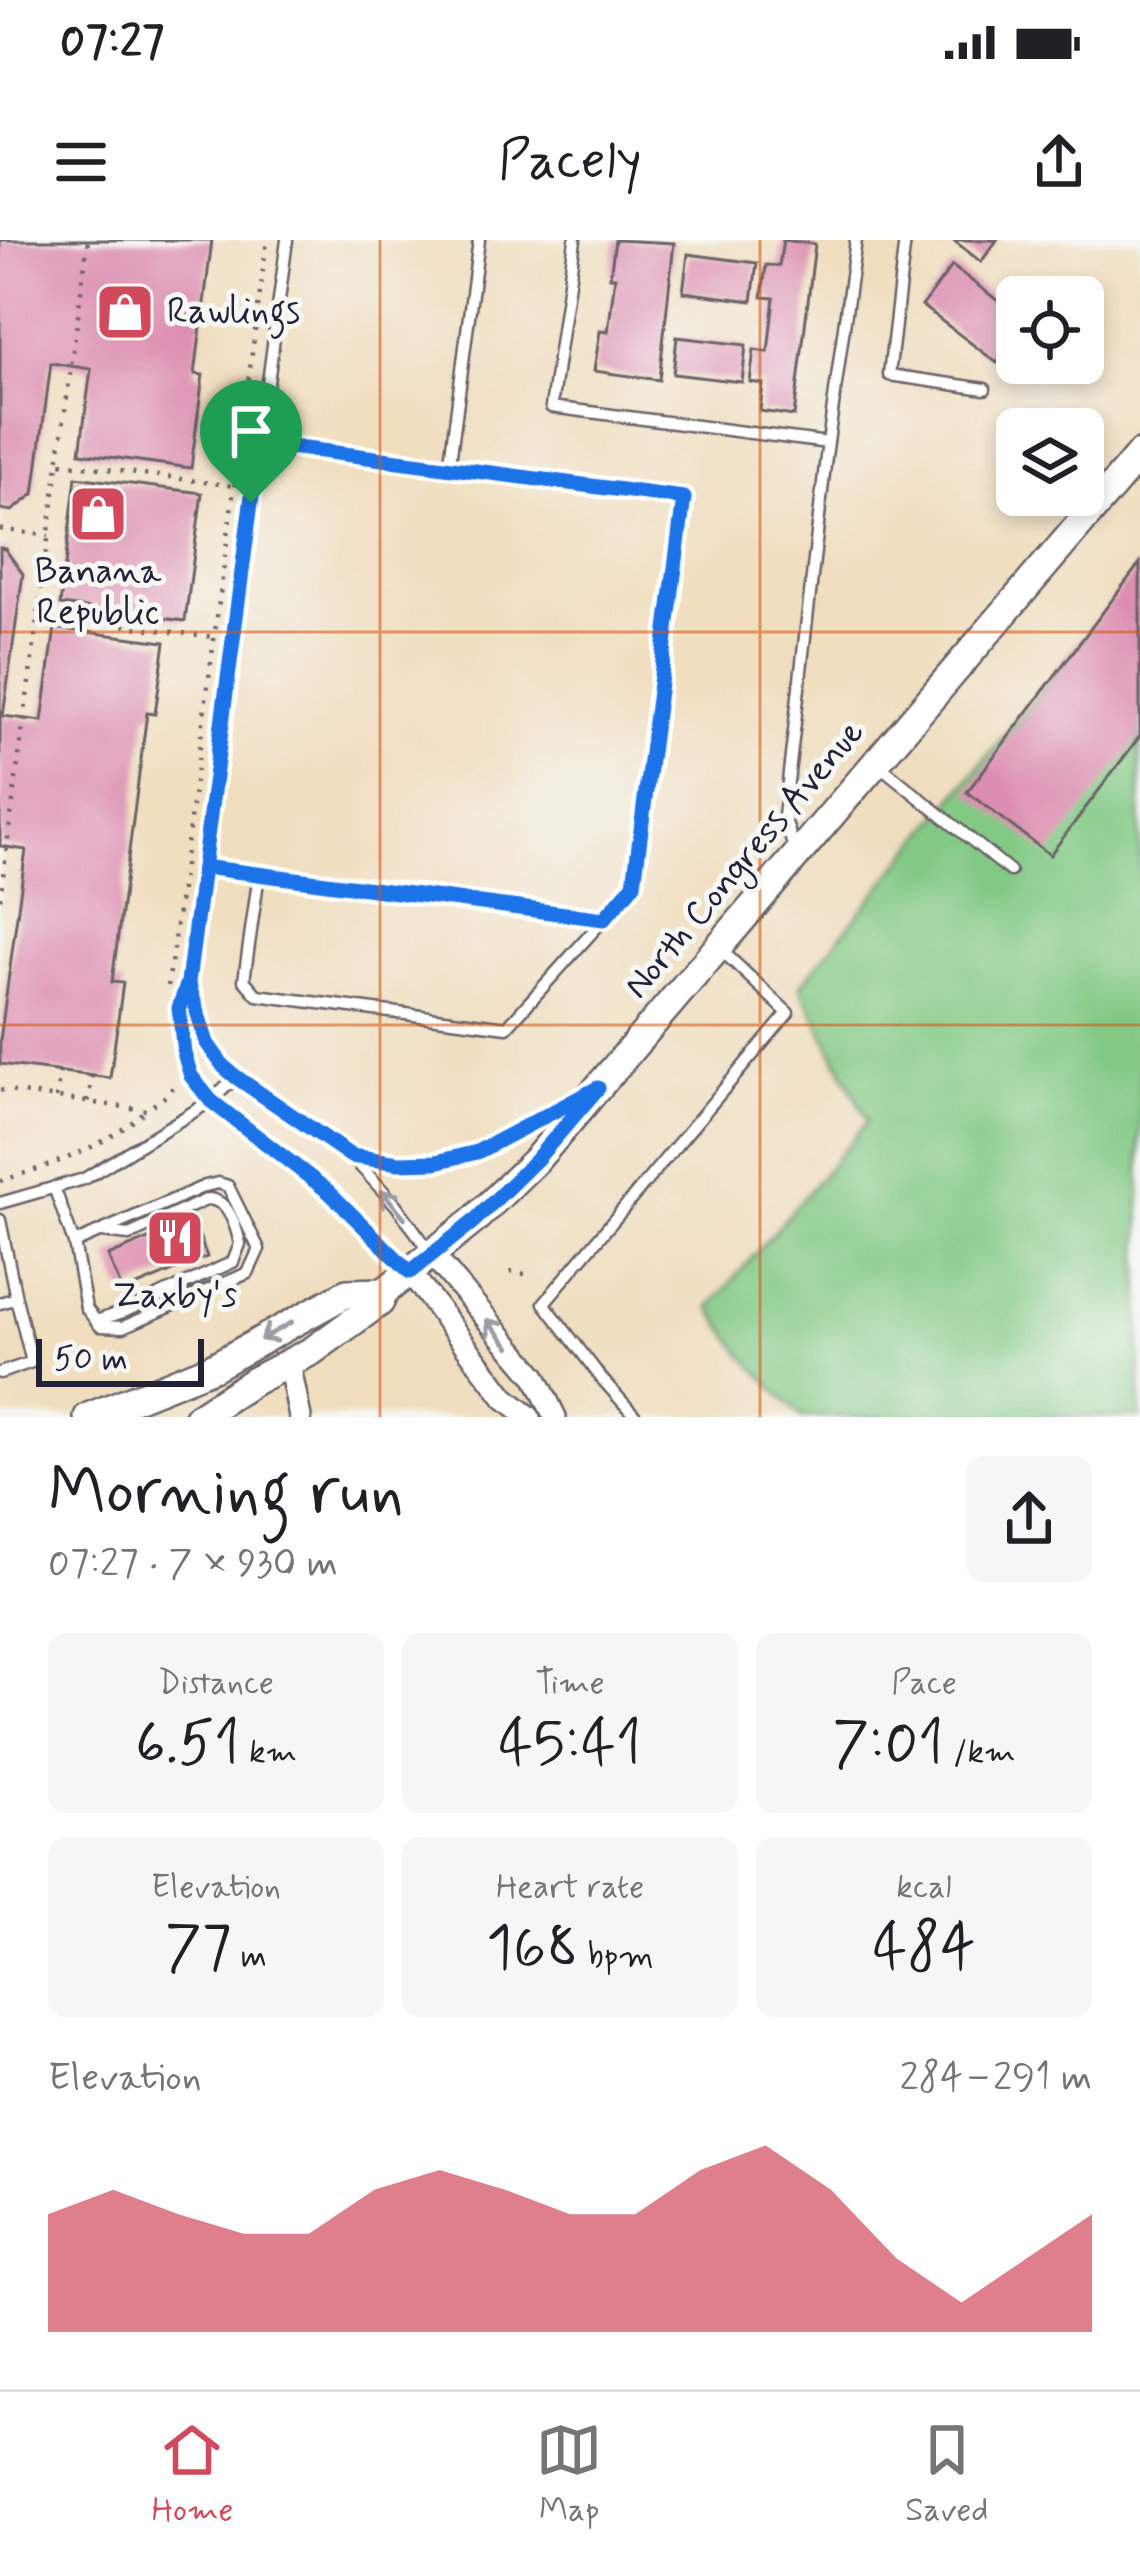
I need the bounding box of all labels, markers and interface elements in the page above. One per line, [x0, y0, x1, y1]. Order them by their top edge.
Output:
text: 07:27 [60, 13, 165, 72]
text: Pacely [498, 127, 642, 198]
icon: menu [48, 129, 114, 195]
icon: share [1026, 129, 1092, 195]
map controls [996, 276, 1104, 516]
button: locate [996, 276, 1104, 384]
shop icon: Rawlings [94, 281, 156, 343]
place label: Rawlings [167, 289, 300, 339]
pin [200, 380, 302, 503]
icon: arrive [218, 398, 284, 464]
button: layers [996, 408, 1104, 516]
shop icon: Banana Republic [67, 483, 129, 545]
place label: Banana Republic [35, 549, 162, 637]
street label: North Congress Avenue [614, 711, 877, 1011]
one-way arrow [381, 1188, 407, 1220]
restaurant icon: Zaxby's [144, 1207, 206, 1269]
place label: Zaxby's [113, 1273, 237, 1320]
one-way arrow [485, 1318, 512, 1349]
one-way arrow [260, 1320, 295, 1343]
scale bar [36, 1333, 204, 1386]
text: 50 m [54, 1338, 128, 1382]
text: Morning run [48, 1451, 404, 1537]
button: share [966, 1456, 1092, 1582]
text: 07:27 · 7 × 930 m [48, 1539, 338, 1590]
text: Distance [158, 1662, 274, 1706]
text: Time [535, 1662, 605, 1706]
text: Pace [891, 1662, 957, 1706]
text: 6.51 [135, 1706, 240, 1785]
text: 45:41 [498, 1706, 642, 1785]
text: 7:01 [832, 1706, 944, 1785]
text: km [240, 1731, 297, 1775]
text: /km [944, 1731, 1016, 1775]
text: Elevation [151, 1866, 281, 1910]
text: Heart rate [496, 1866, 644, 1910]
text: kcal [896, 1866, 952, 1910]
text: 77 [165, 1910, 232, 1989]
text: 168 [486, 1910, 579, 1989]
text: 484 [872, 1910, 976, 1989]
text: m [232, 1935, 267, 1979]
text: bpm [579, 1935, 654, 1979]
text: Elevation [48, 2053, 202, 2104]
text: 284–291 m [899, 2053, 1092, 2104]
tab: Home [151, 2417, 233, 2533]
tab: Map [536, 2417, 602, 2533]
tab: Saved [905, 2417, 989, 2533]

